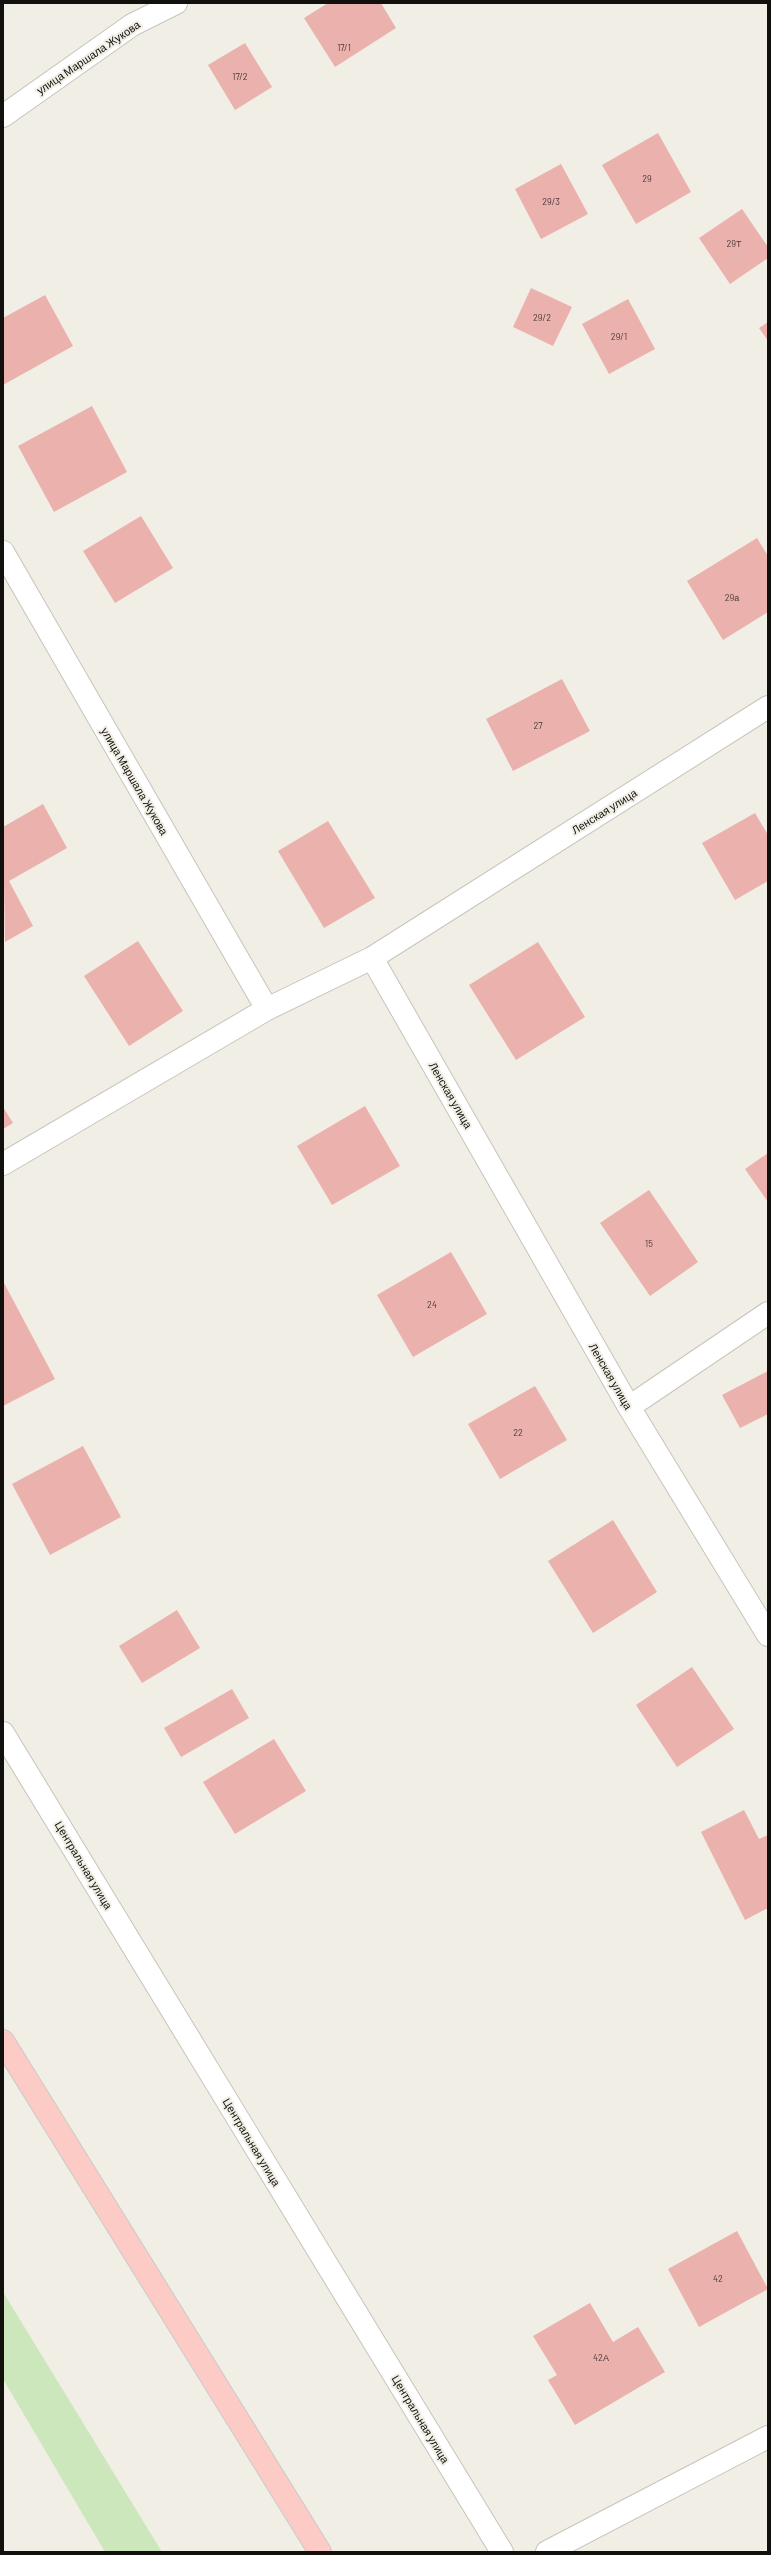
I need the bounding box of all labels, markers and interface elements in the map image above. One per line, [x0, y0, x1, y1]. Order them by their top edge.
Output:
street label: улица Маршала Жукова [34, 17, 143, 97]
house number: 17/1 [337, 42, 351, 53]
house number: 17/2 [232, 71, 248, 82]
house number: 29 [642, 173, 652, 184]
house number: 29/3 [542, 196, 560, 207]
house number: 29Т [726, 238, 742, 249]
house number: 29/2 [533, 312, 551, 323]
house number: 29/1 [611, 331, 627, 342]
house number: 29а [725, 592, 739, 603]
house number: 27 [533, 720, 543, 731]
street label: улица Маршала Жукова [99, 725, 172, 838]
street label: Ленская улица [569, 785, 640, 836]
street label: Ленская улица [427, 1059, 476, 1131]
house number: 15 [645, 1238, 653, 1249]
house number: 24 [427, 1299, 437, 1310]
street label: Ленская улица [587, 1340, 636, 1412]
house number: 22 [513, 1427, 523, 1438]
street label: Центральная улица [53, 1819, 116, 1912]
street label: Центральная улица [221, 2096, 284, 2189]
house number: 42 [713, 2273, 723, 2284]
house number: 42А [593, 2352, 609, 2363]
street label: Центральная улица [390, 2373, 453, 2466]

